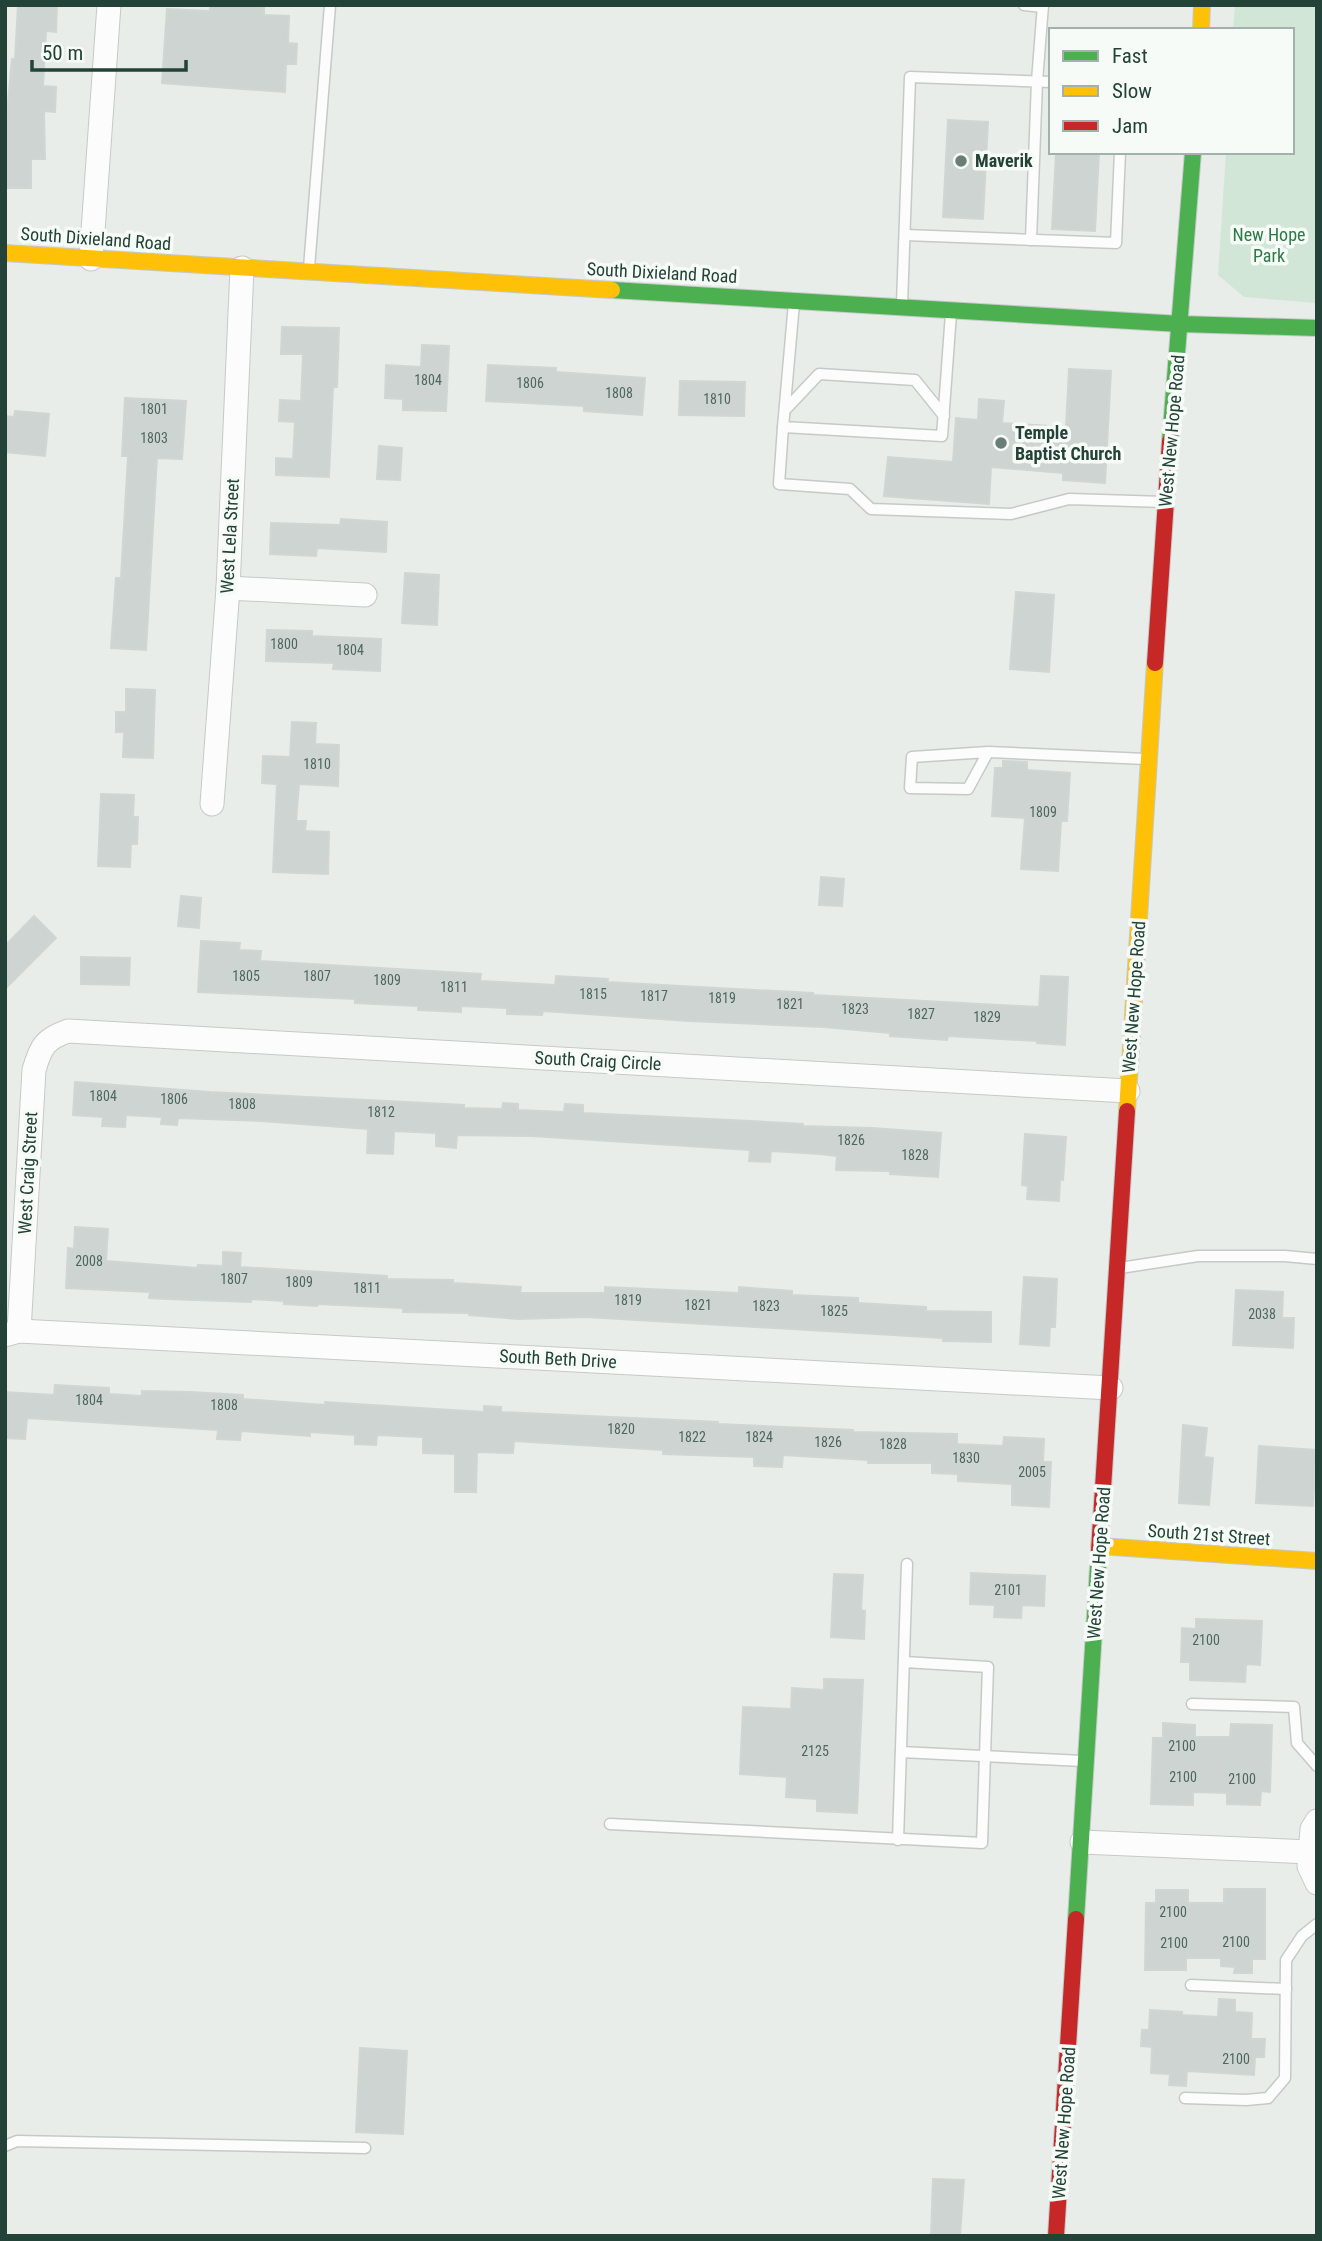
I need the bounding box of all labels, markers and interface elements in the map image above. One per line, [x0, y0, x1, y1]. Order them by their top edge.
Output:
scale bar [32, 28, 186, 72]
legend [1049, 28, 1294, 154]
text: 50 m [42, 41, 83, 65]
text: Fast [1112, 44, 1148, 68]
text: Slow [1112, 79, 1152, 103]
text: Jam [1112, 114, 1148, 138]
place label: Maverik [975, 150, 1033, 171]
marker: Maverik [953, 153, 969, 169]
street label: South Dixieland Road [20, 223, 172, 254]
park label: New Hope Park [1233, 224, 1305, 266]
street label: South Dixieland Road [586, 258, 738, 287]
street label: West New Hope Road [1154, 354, 1189, 508]
house number: 1804 [414, 372, 442, 388]
house number: 1806 [516, 375, 544, 391]
house number: 1808 [605, 385, 633, 401]
house number: 1810 [703, 391, 731, 407]
house number: 1801 [140, 401, 168, 417]
place label: Temple Baptist Church [1015, 422, 1121, 464]
house number: 1803 [140, 430, 168, 446]
marker: Temple Baptist Church [993, 435, 1009, 451]
street label: West Lela Street [216, 478, 243, 594]
house number: 1800 [270, 636, 298, 652]
house number: 1804 [336, 642, 364, 658]
house number: 1810 [303, 756, 331, 772]
house number: 1809 [1029, 804, 1057, 820]
street label: West New Hope Road [1118, 920, 1149, 1074]
house number: 1805 [232, 968, 260, 984]
house number: 1807 [303, 968, 331, 984]
house number: 1809 [373, 972, 401, 988]
house number: 1811 [440, 979, 468, 995]
house number: 1815 [579, 986, 607, 1002]
house number: 1817 [640, 988, 668, 1004]
house number: 1819 [708, 990, 736, 1006]
house number: 1821 [776, 996, 804, 1012]
house number: 1823 [841, 1001, 869, 1017]
house number: 1827 [907, 1006, 935, 1022]
house number: 1829 [973, 1009, 1001, 1025]
street label: South Craig Circle [534, 1047, 662, 1074]
house number: 1804 [89, 1088, 117, 1104]
house number: 1806 [160, 1091, 188, 1107]
house number: 1808 [228, 1096, 256, 1112]
house number: 1812 [367, 1104, 395, 1120]
street label: West Craig Street [14, 1111, 41, 1235]
house number: 1826 [837, 1132, 865, 1148]
house number: 1828 [901, 1147, 929, 1163]
house number: 2008 [75, 1253, 103, 1269]
house number: 1807 [220, 1271, 248, 1287]
house number: 1809 [285, 1274, 313, 1290]
house number: 1811 [353, 1280, 381, 1296]
house number: 1819 [614, 1292, 642, 1308]
house number: 1821 [684, 1297, 712, 1313]
house number: 1823 [752, 1298, 780, 1314]
house number: 1825 [820, 1303, 848, 1319]
house number: 2038 [1248, 1306, 1276, 1322]
street label: South Beth Drive [499, 1345, 617, 1372]
house number: 1804 [75, 1392, 103, 1408]
house number: 1808 [210, 1397, 238, 1413]
house number: 1820 [607, 1421, 635, 1437]
house number: 1822 [678, 1429, 706, 1445]
house number: 1824 [745, 1429, 773, 1445]
house number: 1826 [814, 1434, 842, 1450]
house number: 1828 [879, 1436, 907, 1452]
house number: 1830 [952, 1450, 980, 1466]
house number: 2005 [1018, 1464, 1046, 1480]
street label: West New Hope Road [1083, 1486, 1114, 1640]
street label: South 21st Street [1147, 1520, 1271, 1549]
house number: 2101 [994, 1582, 1022, 1598]
house number: 2100 [1192, 1632, 1220, 1648]
house number: 2100 [1168, 1738, 1196, 1754]
house number: 2125 [801, 1743, 829, 1759]
house number: 2100 [1169, 1769, 1197, 1785]
house number: 2100 [1228, 1771, 1256, 1787]
house number: 2100 [1159, 1904, 1187, 1920]
house number: 2100 [1222, 1934, 1250, 1950]
house number: 2100 [1160, 1935, 1188, 1951]
street label: West New Hope Road [1048, 2046, 1079, 2200]
house number: 2100 [1222, 2051, 1250, 2067]

